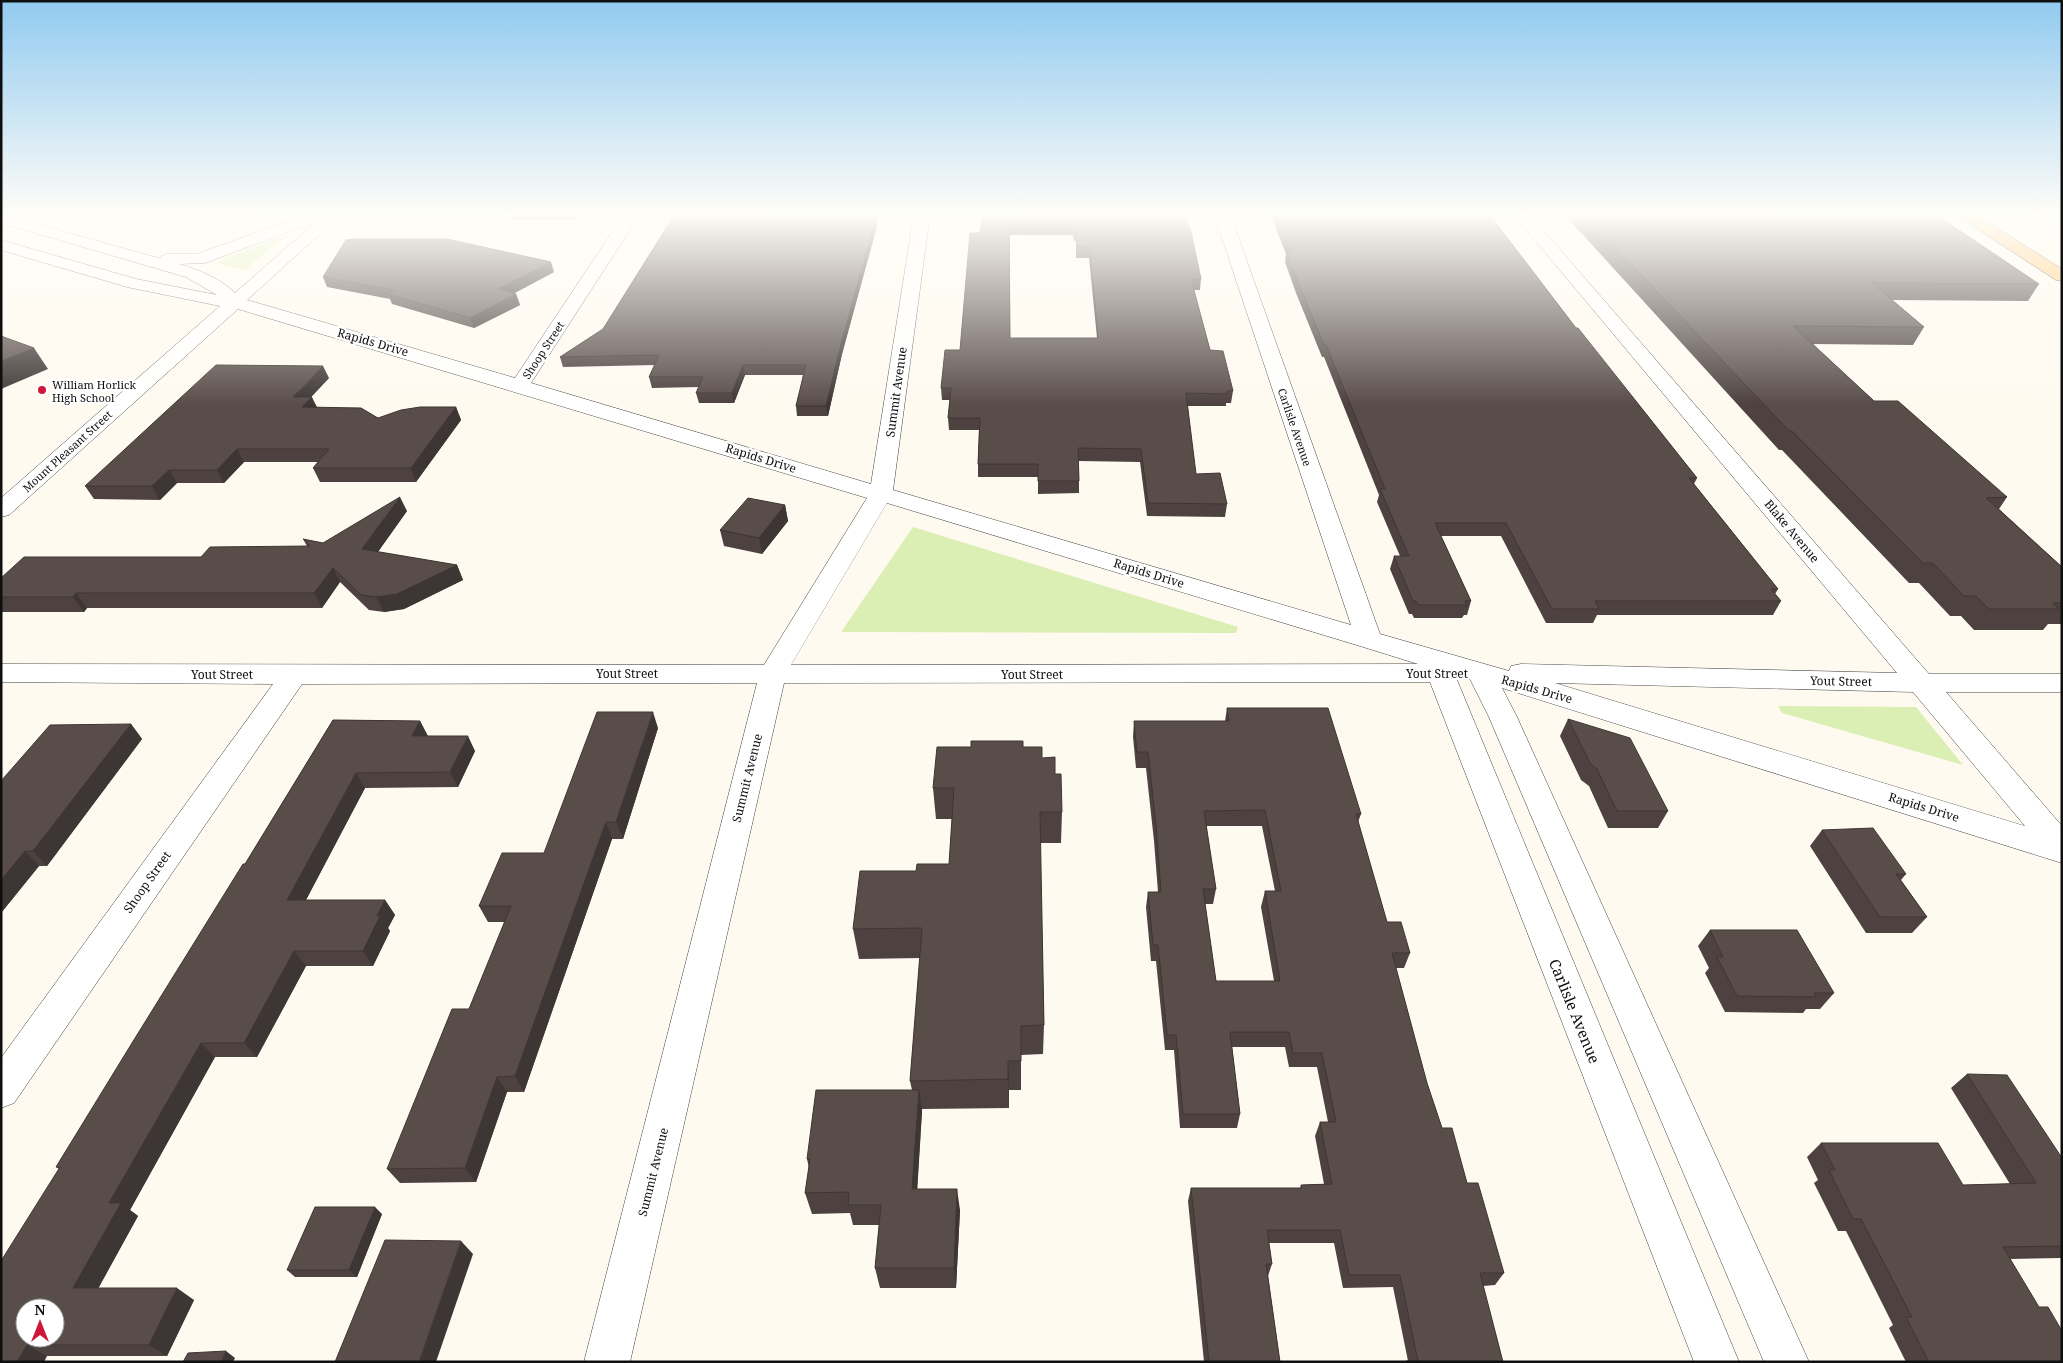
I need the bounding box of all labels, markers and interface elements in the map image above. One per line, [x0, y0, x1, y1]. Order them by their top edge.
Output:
street label: Shoop Street [519, 318, 567, 382]
street label: Rapids Drive [335, 324, 411, 360]
street label: Summit Avenue [881, 346, 911, 438]
place label: William Horlick High School [52, 377, 136, 405]
marker: William Horlick High School [36, 384, 48, 396]
street label: Carlisle Avenue [1275, 386, 1315, 468]
street label: Mount Pleasant Street [19, 407, 115, 495]
street label: Rapids Drive [723, 439, 799, 477]
street label: Blake Avenue [1761, 496, 1823, 566]
street label: Rapids Drive [1111, 554, 1187, 592]
street label: Yout Street [595, 665, 658, 682]
street label: Yout Street [1405, 665, 1468, 682]
street label: Yout Street [190, 666, 253, 683]
street label: Yout Street [1000, 666, 1063, 683]
street label: Rapids Drive [1499, 671, 1575, 707]
street label: Yout Street [1809, 672, 1872, 690]
street label: Summit Avenue [728, 732, 766, 824]
street label: Rapids Drive [1886, 788, 1962, 826]
street label: Shoop Street [119, 848, 175, 916]
street label: Carlisle Avenue [1545, 956, 1605, 1066]
street label: Summit Avenue [634, 1126, 672, 1218]
north arrow [15, 1298, 65, 1348]
text: N [34, 1300, 46, 1319]

